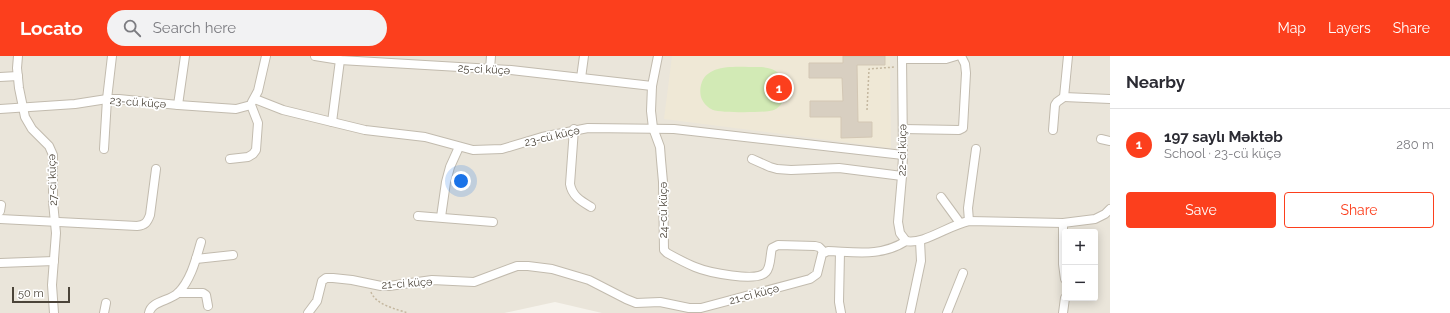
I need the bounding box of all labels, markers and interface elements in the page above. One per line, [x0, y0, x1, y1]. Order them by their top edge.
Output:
search box [107, 10, 387, 46]
text: Locato [20, 17, 83, 39]
icon: search [121, 17, 143, 39]
text: Search here [153, 19, 236, 37]
text: Map [1278, 20, 1306, 36]
text: Layers [1328, 20, 1371, 36]
text: Share [1393, 20, 1430, 36]
street label: 25-ci küçə [457, 62, 511, 77]
text: Nearby [1126, 72, 1185, 92]
pin: 1 [766, 73, 792, 103]
street label: 23-cü küçə [109, 94, 167, 111]
street label: 22-ci küçə [896, 123, 909, 176]
street label: 23-cü küçə [523, 124, 582, 149]
text: 197 saylı Məktəb [1164, 128, 1283, 146]
text: 1 [1136, 137, 1142, 152]
text: 280 m [1396, 137, 1434, 152]
text: School · 23-cü küçə [1164, 146, 1281, 161]
street label: 27-ci küçə [45, 153, 60, 206]
your location [451, 171, 471, 191]
street label: 24-cü küçə [657, 181, 670, 238]
button: Save [1126, 192, 1276, 228]
button: Share [1284, 192, 1434, 228]
map controls [1062, 229, 1098, 301]
button: + [1062, 229, 1098, 265]
button: − [1062, 265, 1098, 301]
street label: 21-ci küçə [381, 275, 433, 292]
street label: 21-ci küçə [728, 281, 781, 307]
scale bar [12, 285, 70, 304]
text: 50 m [18, 287, 44, 300]

